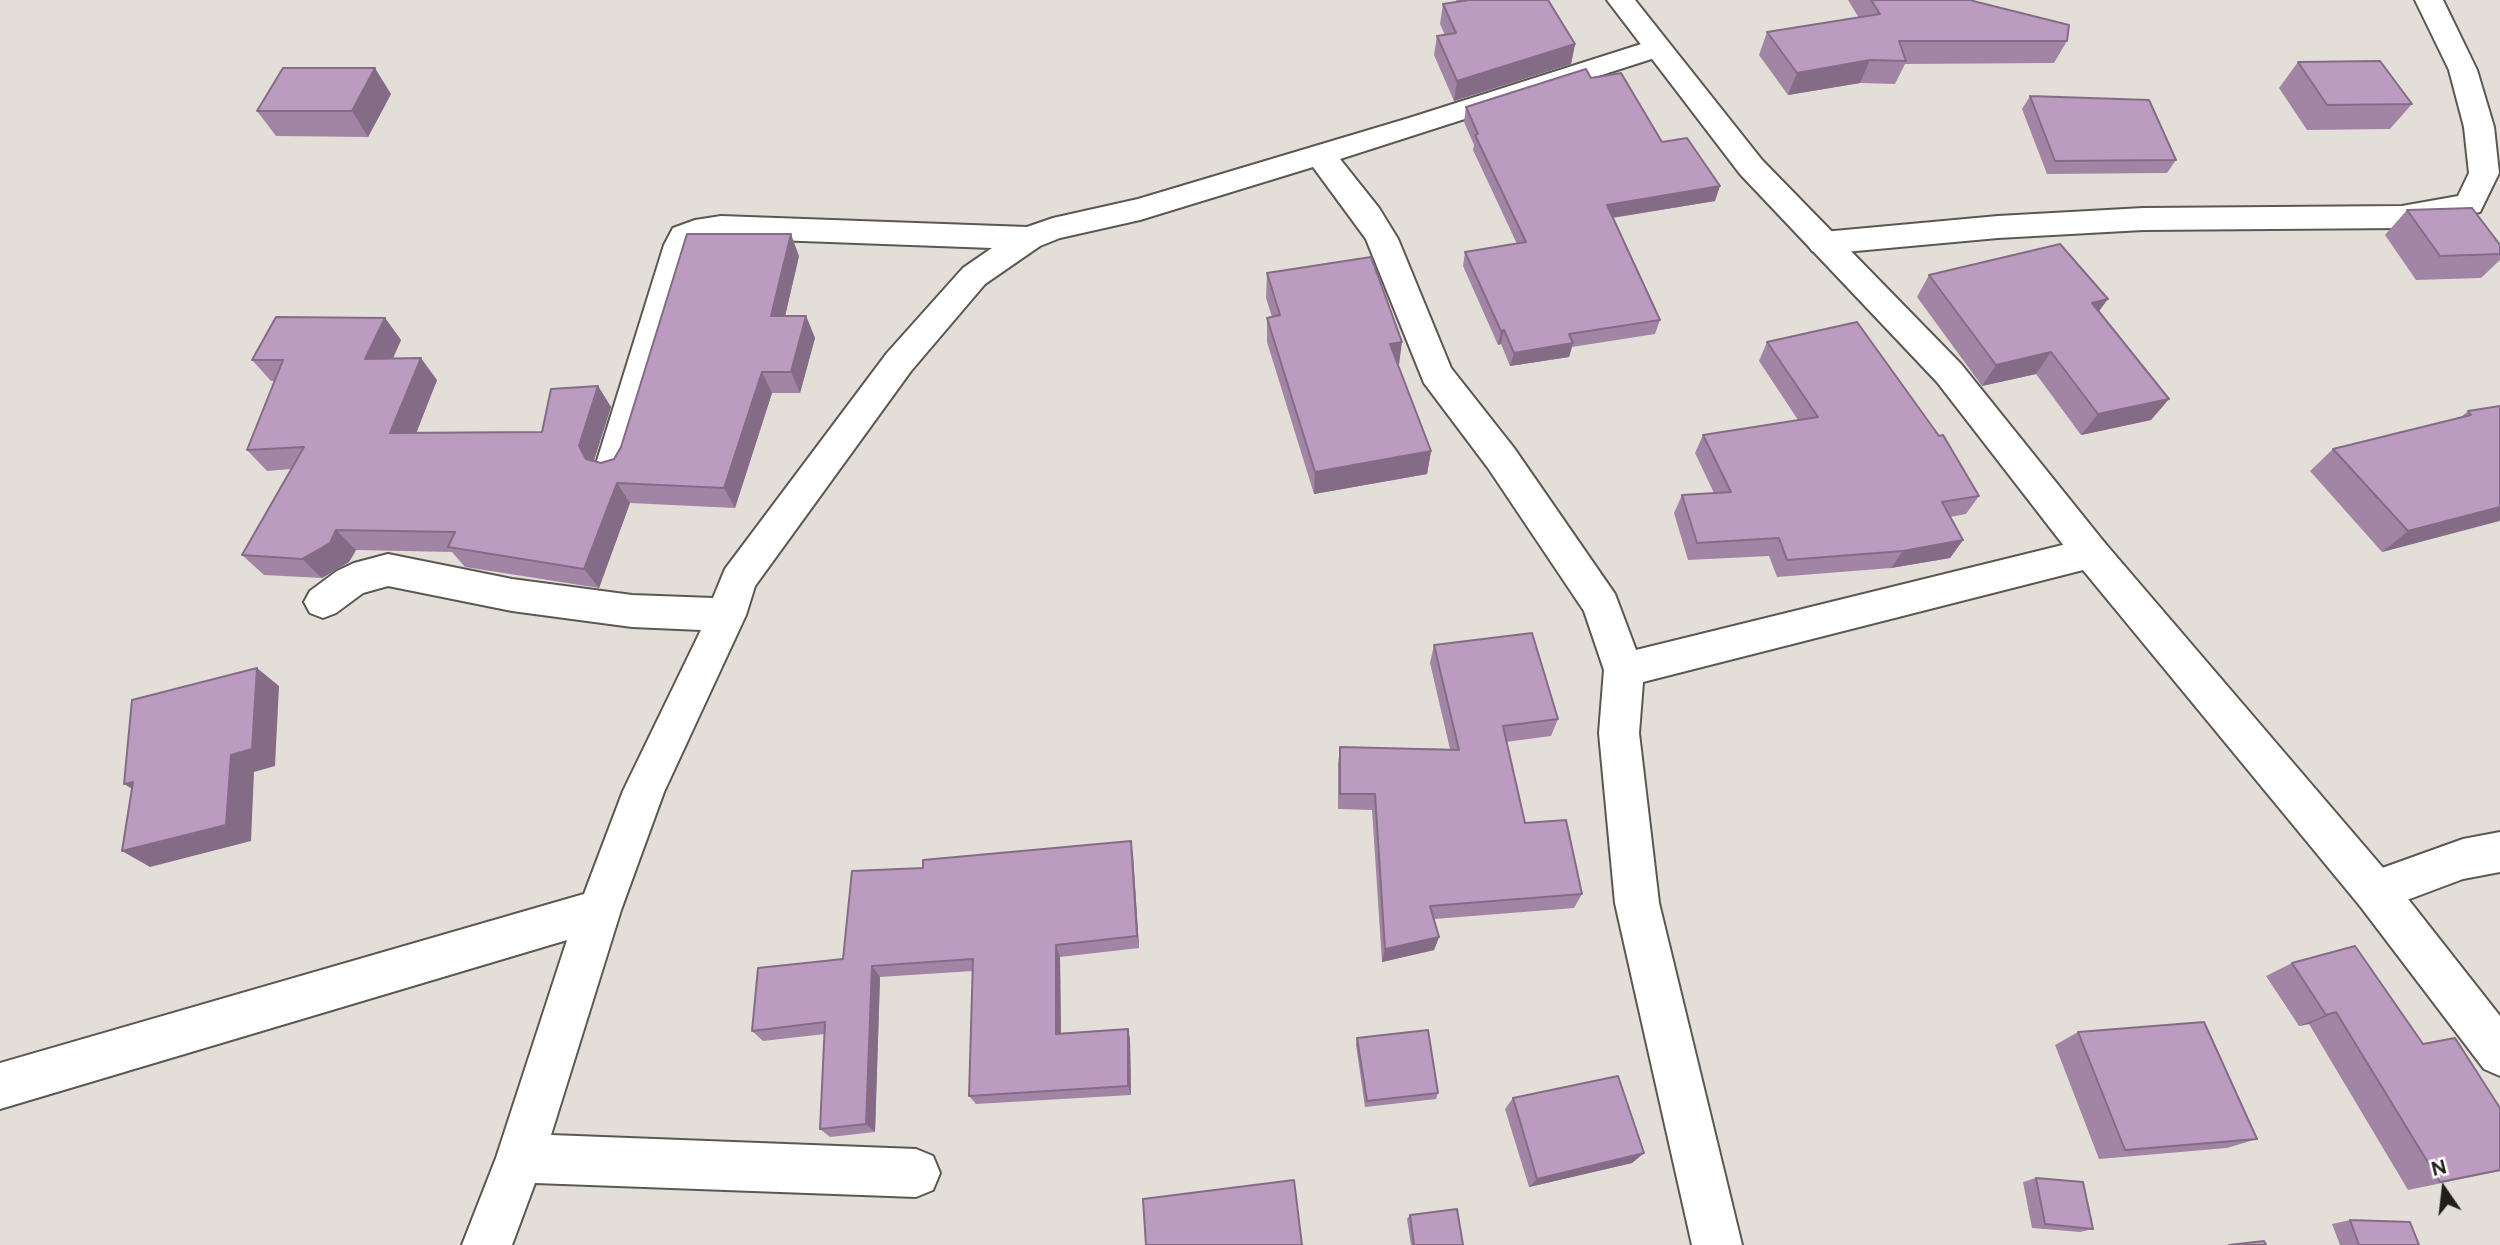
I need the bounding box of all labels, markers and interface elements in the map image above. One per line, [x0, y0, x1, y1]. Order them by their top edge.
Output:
north arrow [2409, 1154, 2479, 1224]
text: N [2429, 1155, 2449, 1181]

